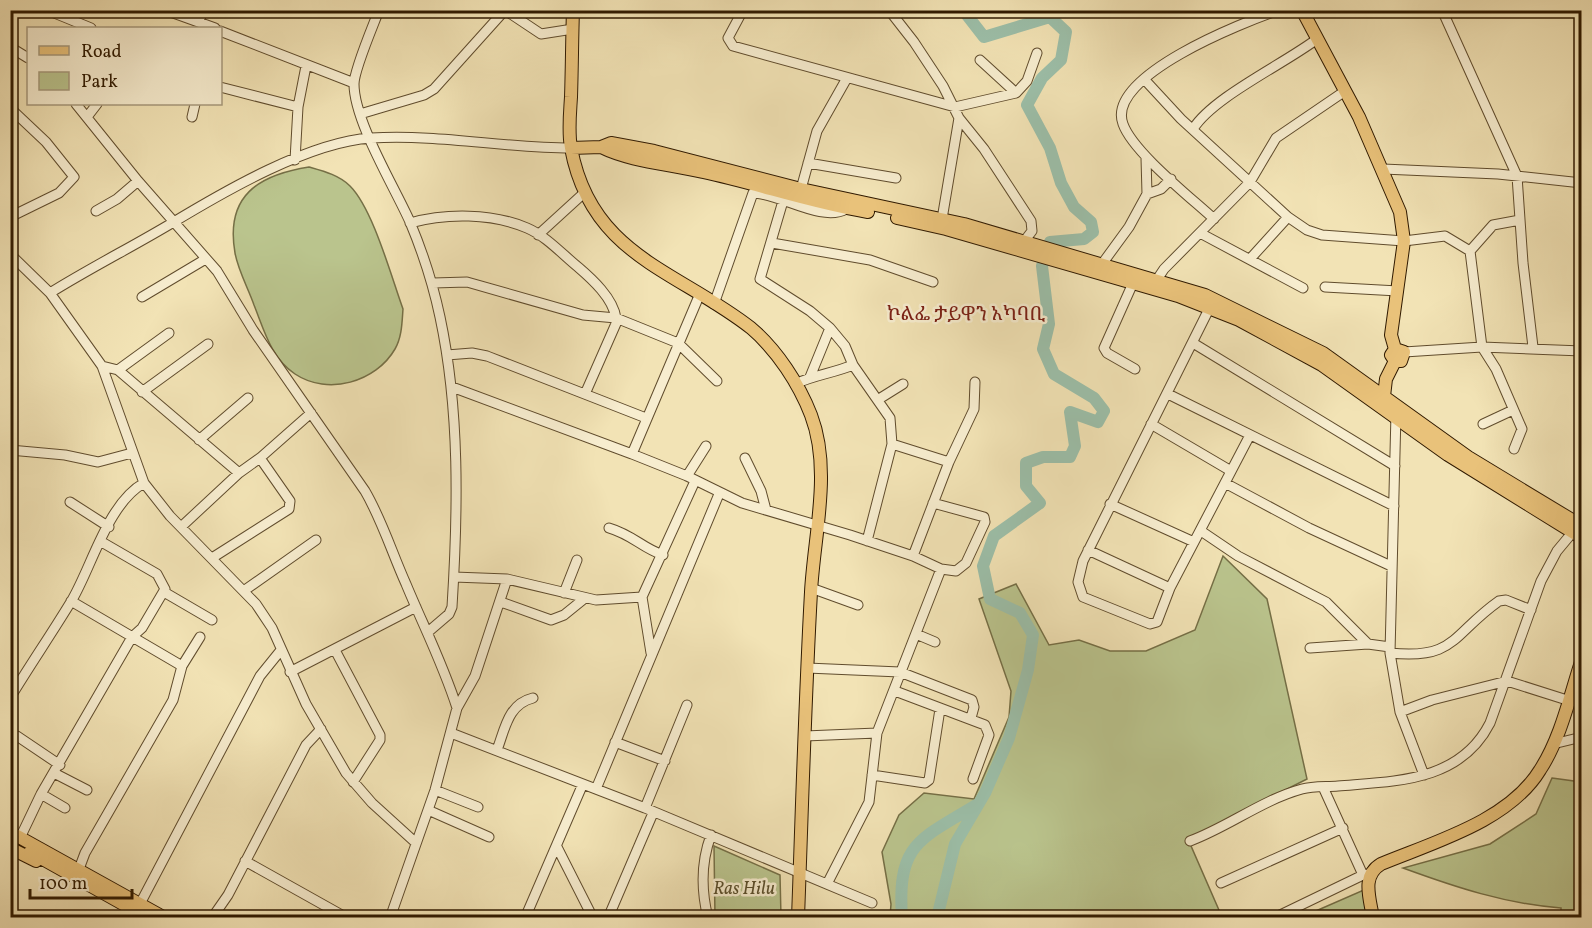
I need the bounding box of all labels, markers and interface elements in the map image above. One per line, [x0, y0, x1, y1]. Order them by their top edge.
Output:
legend [27, 27, 222, 105]
text: Road [81, 40, 122, 65]
text: Park [81, 70, 118, 95]
district label: ኮልፌ ታይዋን አካባቢ [887, 301, 1045, 329]
scale bar [30, 862, 132, 900]
text: 100 m [39, 872, 88, 897]
park label: Ras Hilu [713, 877, 775, 902]

